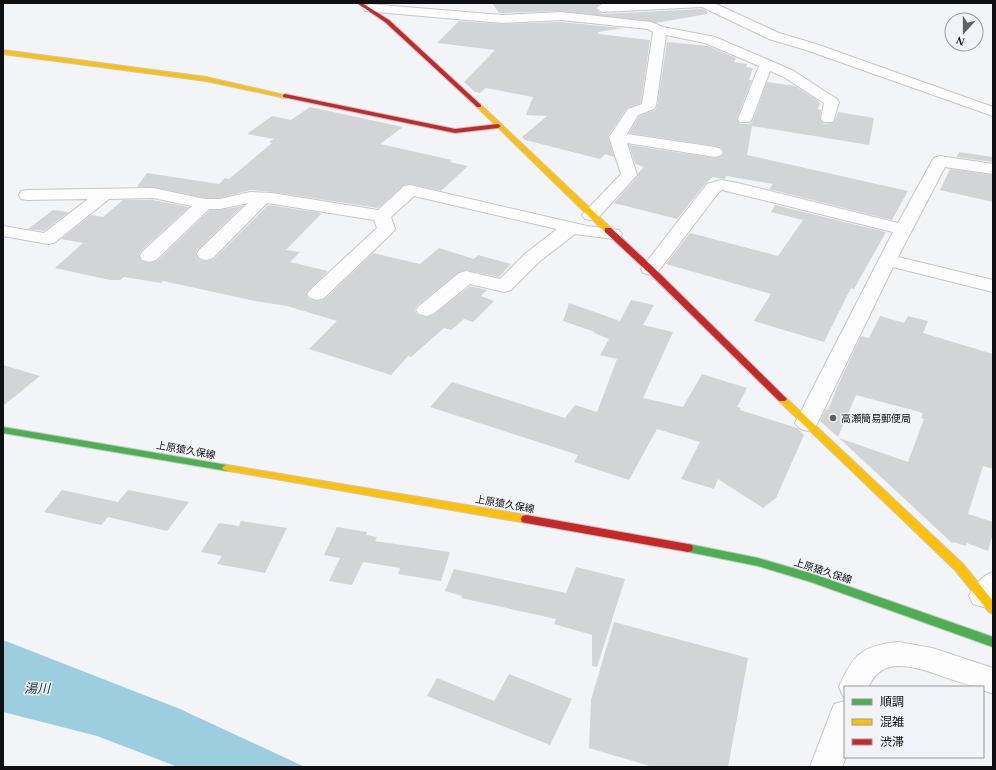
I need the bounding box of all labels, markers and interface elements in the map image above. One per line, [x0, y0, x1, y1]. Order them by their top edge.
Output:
north arrow [944, 12, 984, 52]
text: N [955, 34, 966, 48]
marker: 高瀬簡易郵便局 [828, 413, 838, 423]
place label: 高瀬簡易郵便局 [841, 413, 911, 424]
street label: 上原猿久保線 [156, 439, 216, 461]
street label: 上原猿久保線 [475, 493, 535, 515]
street label: 上原猿久保線 [793, 556, 853, 586]
water label: 湯川 [24, 681, 52, 696]
legend [844, 686, 984, 758]
text: 順調 [880, 695, 904, 709]
text: 混雑 [880, 715, 904, 729]
text: 渋滞 [880, 735, 904, 749]

